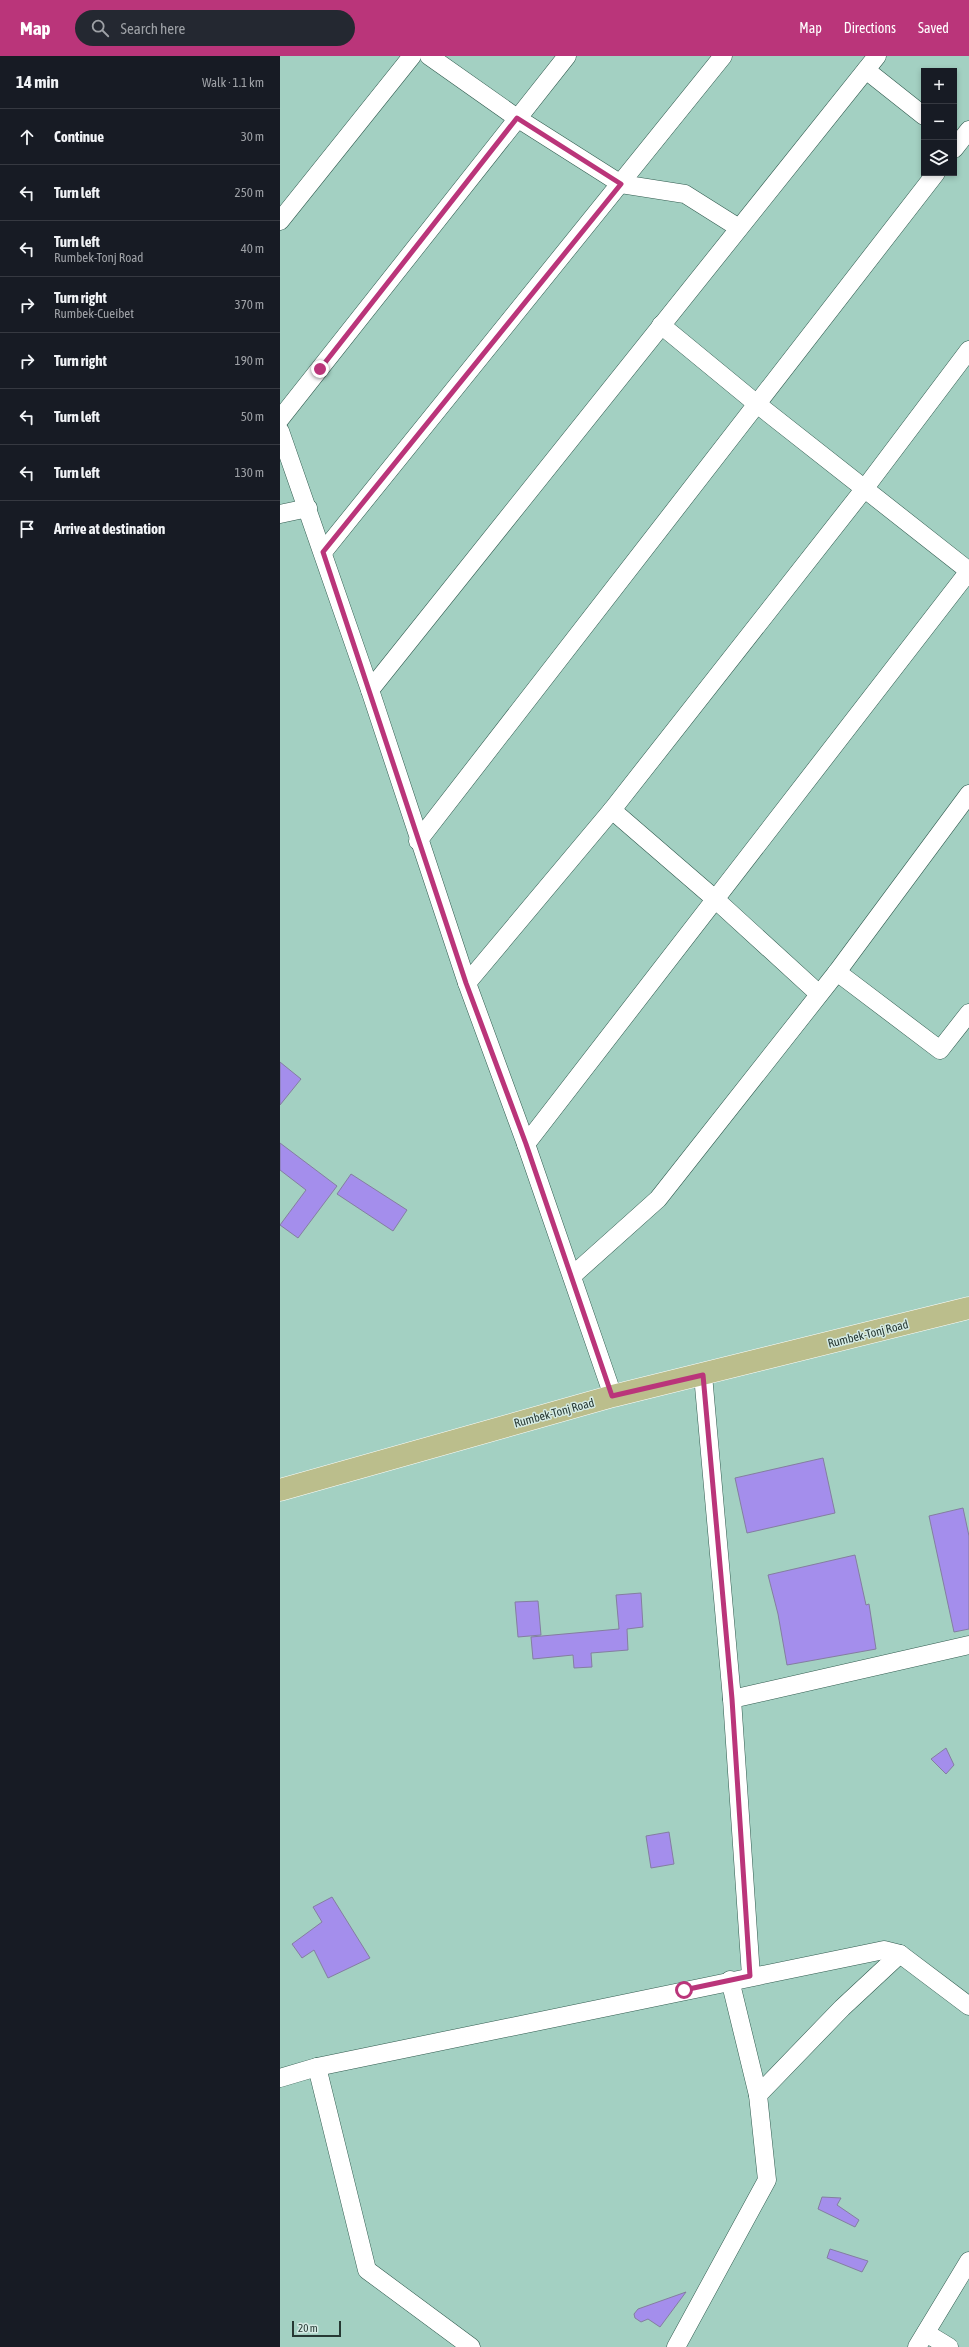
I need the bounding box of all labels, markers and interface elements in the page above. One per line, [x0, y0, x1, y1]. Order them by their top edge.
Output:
search box [75, 10, 355, 46]
text: Map [20, 17, 51, 39]
icon: search [89, 17, 111, 39]
text: Search here [121, 20, 185, 37]
text: Map [799, 20, 822, 36]
text: Directions [844, 20, 896, 36]
text: Saved [918, 20, 949, 36]
map controls [921, 68, 957, 176]
button: + [921, 68, 957, 104]
text: 14 min [16, 72, 59, 92]
text: Walk · 1.1 km [202, 75, 264, 90]
button: − [921, 104, 957, 140]
icon: ahead [16, 126, 38, 148]
text: Continue [54, 128, 104, 145]
text: 30 m [241, 129, 264, 144]
button: layers [921, 140, 957, 176]
icon: left [16, 182, 38, 204]
text: Turn left [54, 184, 100, 201]
text: 250 m [235, 185, 264, 200]
text: Turn left [54, 233, 100, 250]
icon: left [16, 238, 38, 260]
text: 40 m [241, 241, 264, 256]
text: Rumbek-Tonj Road [54, 250, 143, 265]
text: Turn right [54, 289, 107, 306]
icon: right [16, 294, 38, 316]
text: 370 m [235, 297, 264, 312]
text: Rumbek-Cueibet [54, 306, 134, 321]
icon: right [16, 350, 38, 372]
text: Turn right [54, 352, 107, 369]
text: 190 m [235, 353, 264, 368]
route end [311, 360, 329, 378]
icon: left [16, 406, 38, 428]
text: Turn left [54, 408, 100, 425]
text: 50 m [241, 409, 264, 424]
icon: left [16, 462, 38, 484]
text: Turn left [54, 464, 100, 481]
text: 130 m [235, 465, 264, 480]
icon: arrive [16, 518, 38, 540]
text: Arrive at destination [54, 520, 165, 537]
street label: Rumbek-Tonj Road [826, 1317, 910, 1351]
street label: Rumbek-Tonj Road [512, 1396, 596, 1430]
route start [675, 1981, 693, 1999]
scale bar [292, 2319, 341, 2338]
text: 20 m [298, 2322, 318, 2334]

